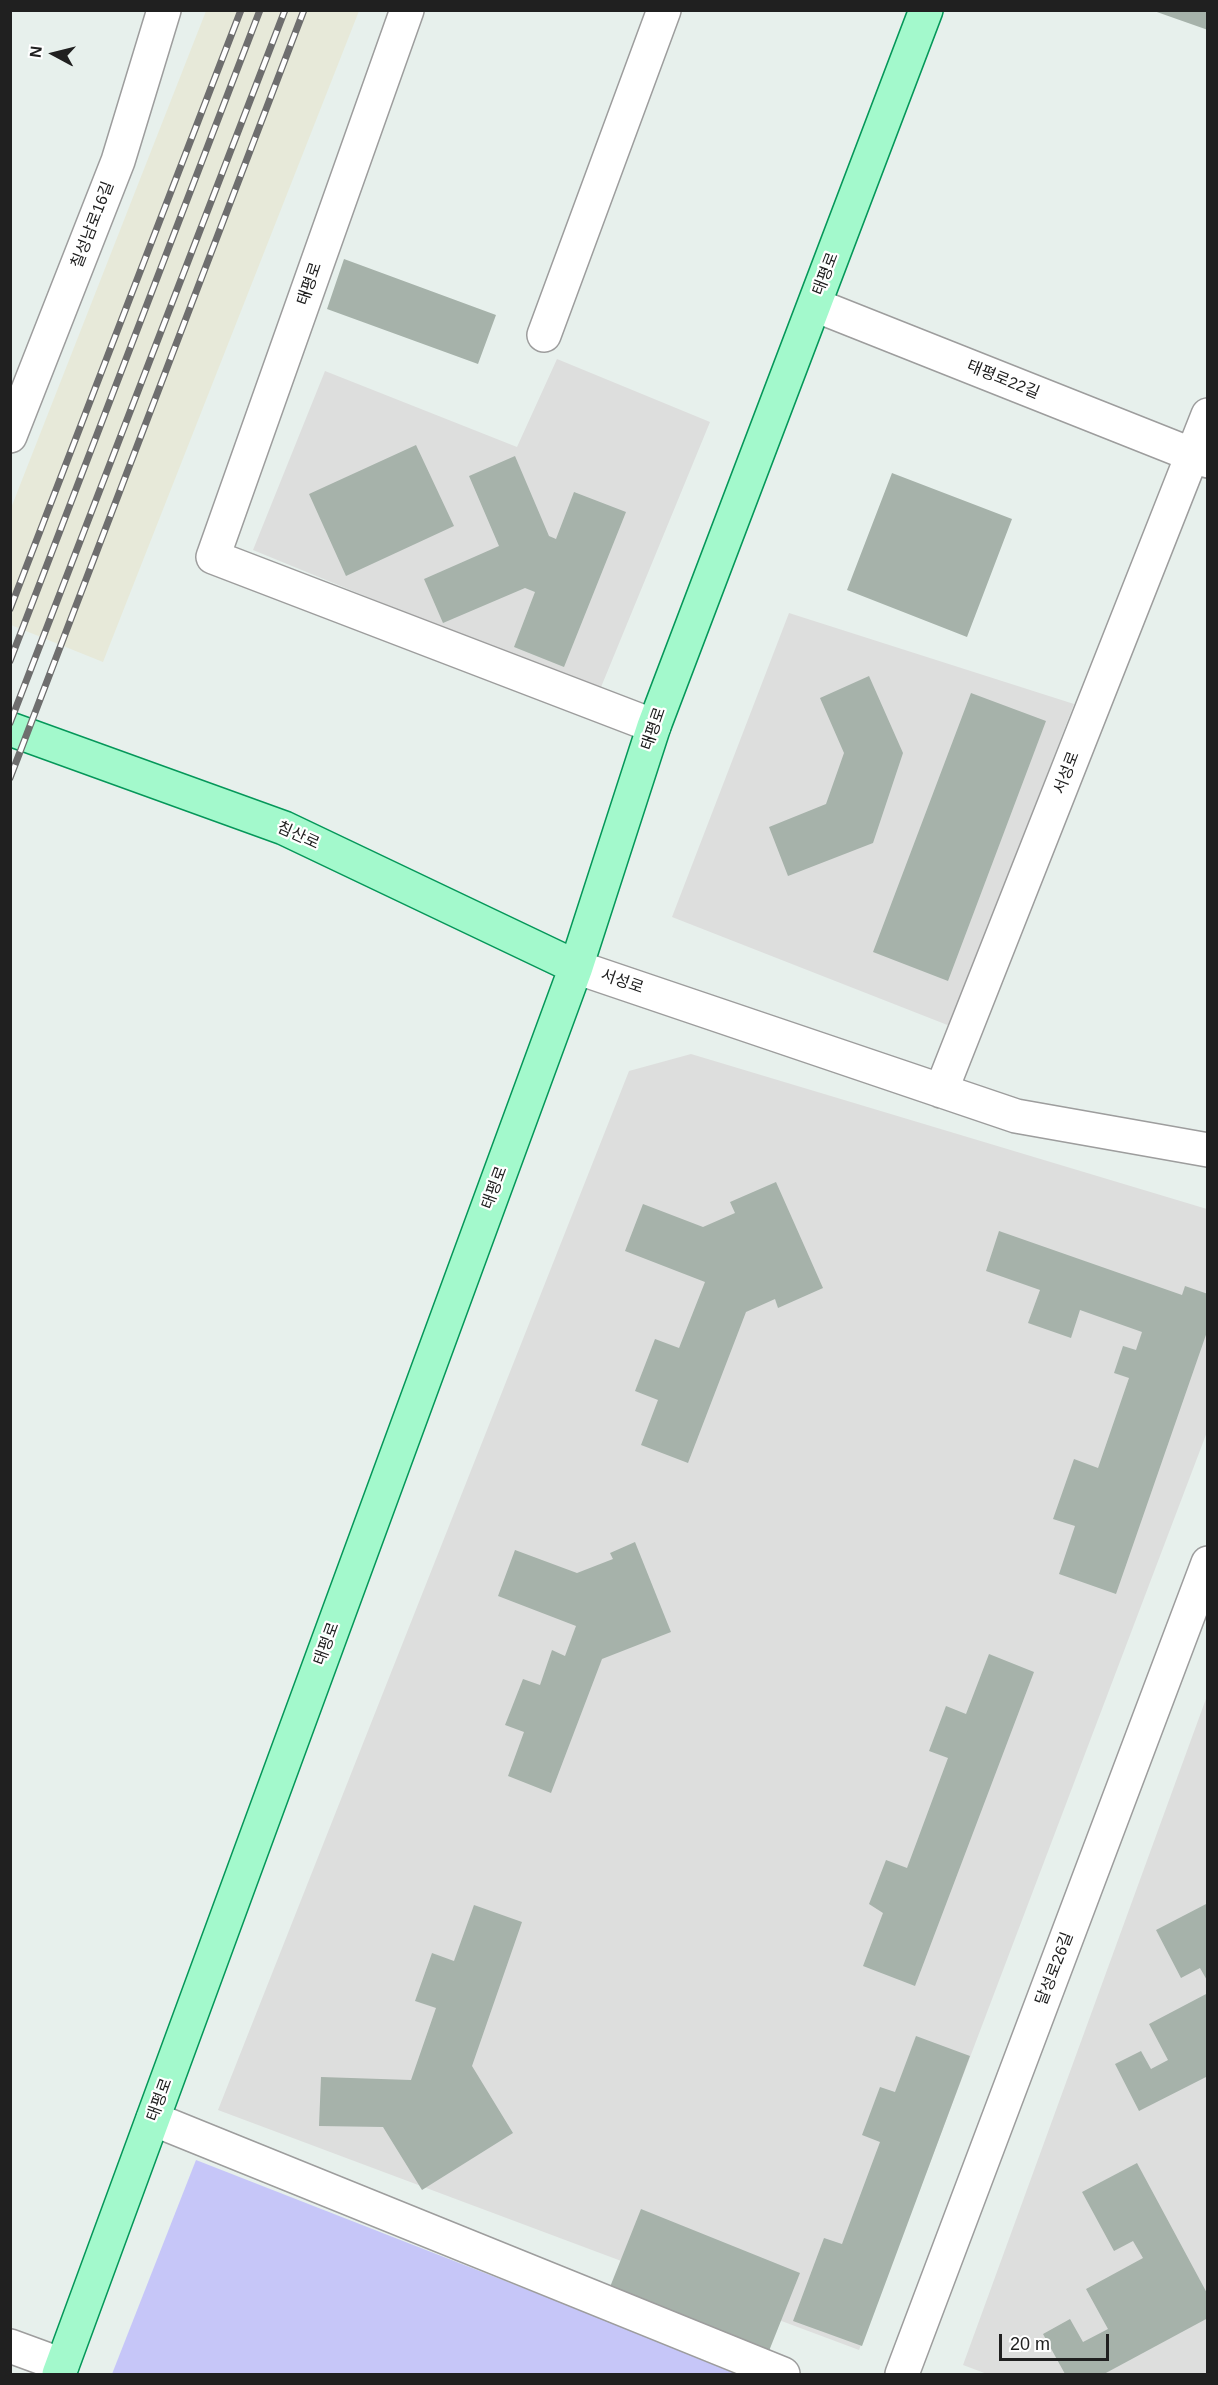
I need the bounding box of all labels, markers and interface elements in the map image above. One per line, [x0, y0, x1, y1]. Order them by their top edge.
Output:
north arrow [24, 24, 84, 84]
text: N [26, 45, 45, 59]
street label: 칠성남로16길 [68, 179, 118, 271]
street label: 태평로 [809, 250, 843, 298]
street label: 태평로 [294, 260, 326, 308]
street label: 태평로22길 [964, 357, 1042, 403]
street label: 태평로 [638, 705, 670, 753]
street label: 서성로 [1050, 749, 1084, 797]
street label: 침산로 [274, 818, 322, 854]
street label: 서성로 [598, 966, 646, 998]
street label: 태평로 [478, 1164, 512, 1212]
street label: 태평로 [310, 1620, 344, 1668]
street label: 달성로26길 [1032, 1930, 1078, 2008]
street label: 태평로 [143, 2076, 177, 2124]
scale bar [1002, 2322, 1112, 2360]
text: 20 m [1010, 2334, 1050, 2354]

